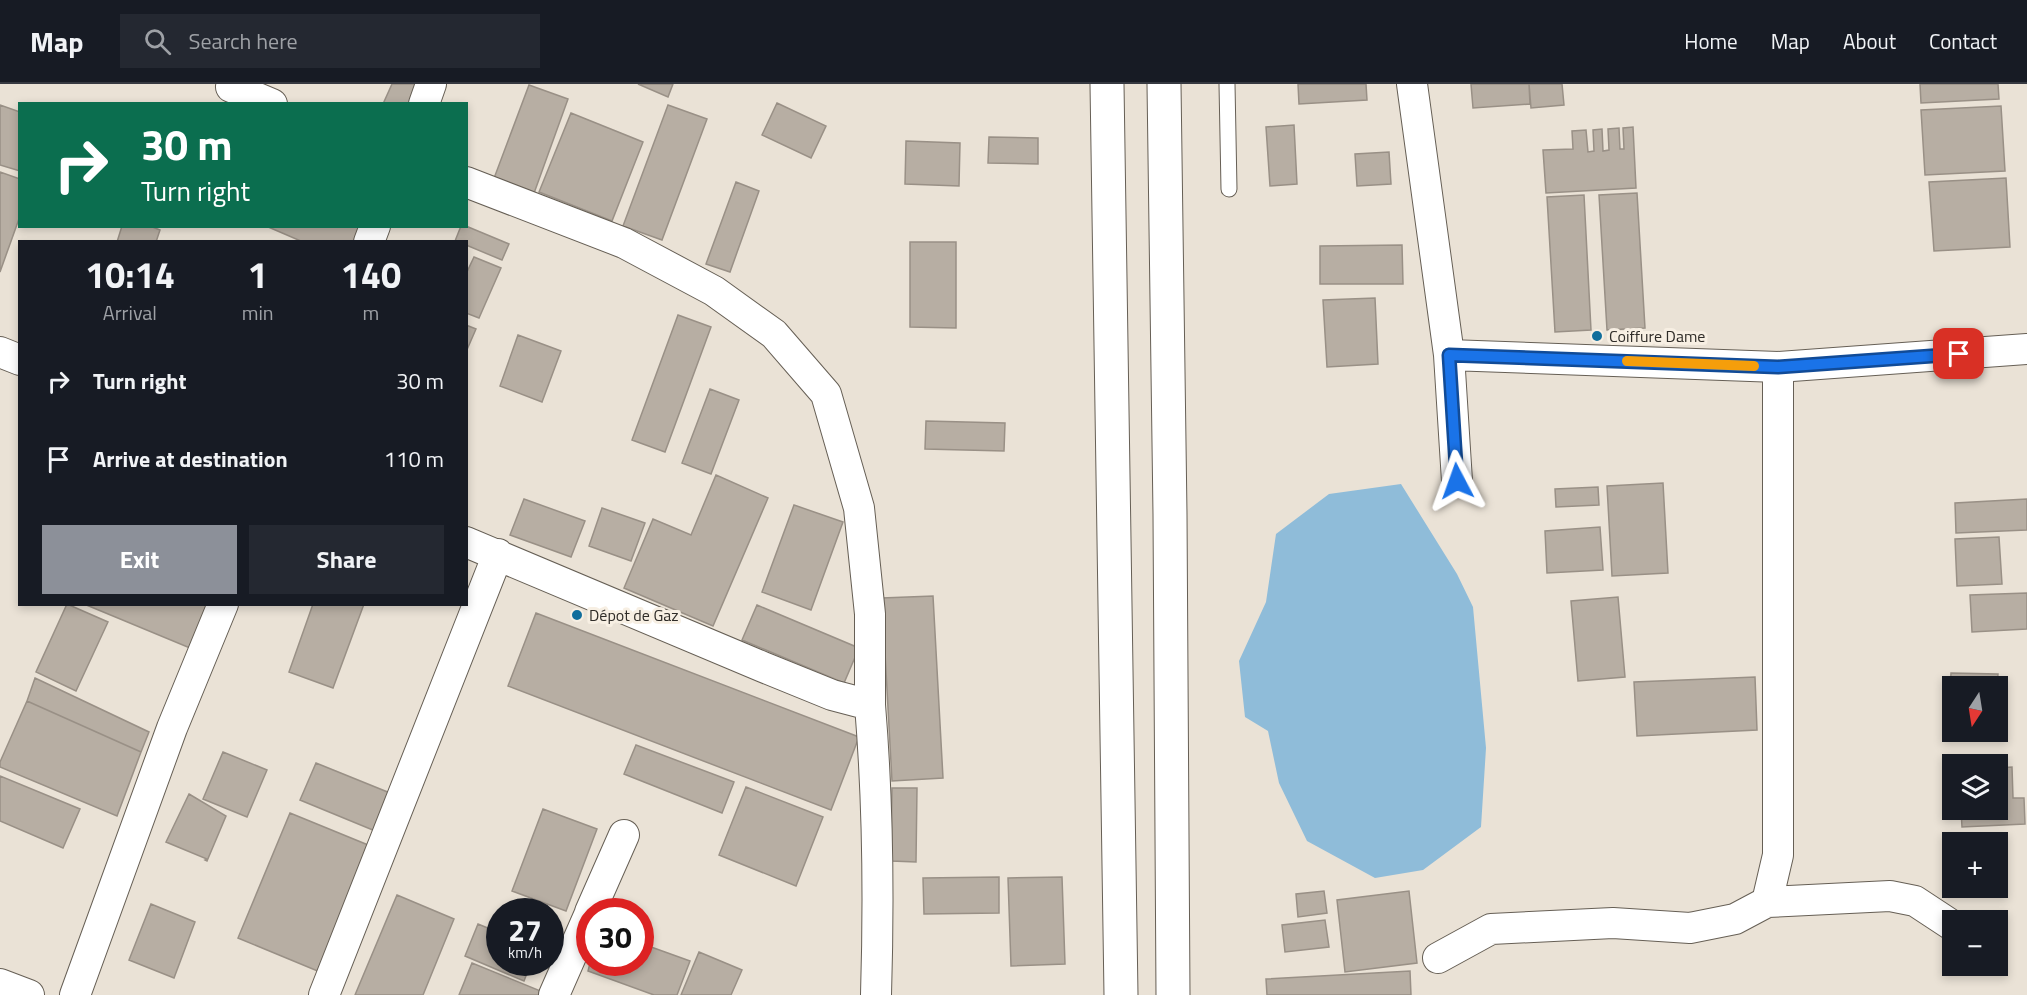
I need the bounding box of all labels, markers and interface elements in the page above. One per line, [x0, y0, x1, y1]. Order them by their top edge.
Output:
search box [120, 14, 540, 68]
text: Map [30, 20, 84, 63]
text: Search here [189, 24, 298, 58]
icon: search [141, 25, 174, 58]
text: Home [1684, 25, 1738, 57]
text: Map [1771, 25, 1810, 57]
text: About [1843, 25, 1896, 57]
text: Contact [1929, 25, 1997, 57]
text: 30 m [141, 112, 233, 176]
icon: right [42, 126, 120, 204]
text: Turn right [141, 170, 250, 211]
text: 10:14 [85, 247, 175, 302]
text: 1 [248, 247, 268, 302]
text: 140 [341, 247, 401, 302]
text: Arrival [103, 297, 157, 328]
text: min [242, 297, 274, 328]
text: m [362, 297, 379, 328]
place label: Coiffure Dame [1609, 324, 1705, 348]
pin [1933, 328, 1984, 379]
marker: Coiffure Dame [1590, 329, 1604, 343]
icon: arrive [1942, 337, 1975, 370]
text: Turn right [93, 364, 187, 398]
text: 30 m [396, 364, 444, 398]
icon: right [42, 365, 75, 398]
text: Arrive at destination [93, 442, 288, 476]
text: 110 m [384, 442, 444, 476]
icon: arrive [42, 443, 75, 476]
position arrow [1425, 449, 1489, 513]
button: Exit [42, 525, 237, 594]
button: Share [249, 525, 444, 594]
place label: Dépot de Gaz [589, 603, 679, 627]
marker: Dépot de Gaz [570, 608, 584, 622]
north arrow [1942, 676, 2008, 742]
map controls [1942, 676, 2008, 976]
button: layers [1942, 754, 2008, 820]
button: + [1942, 832, 2008, 898]
speed limit sign: 30 [576, 898, 654, 976]
text: 27 [508, 907, 542, 953]
button: − [1942, 910, 2008, 976]
text: km/h [508, 941, 542, 964]

